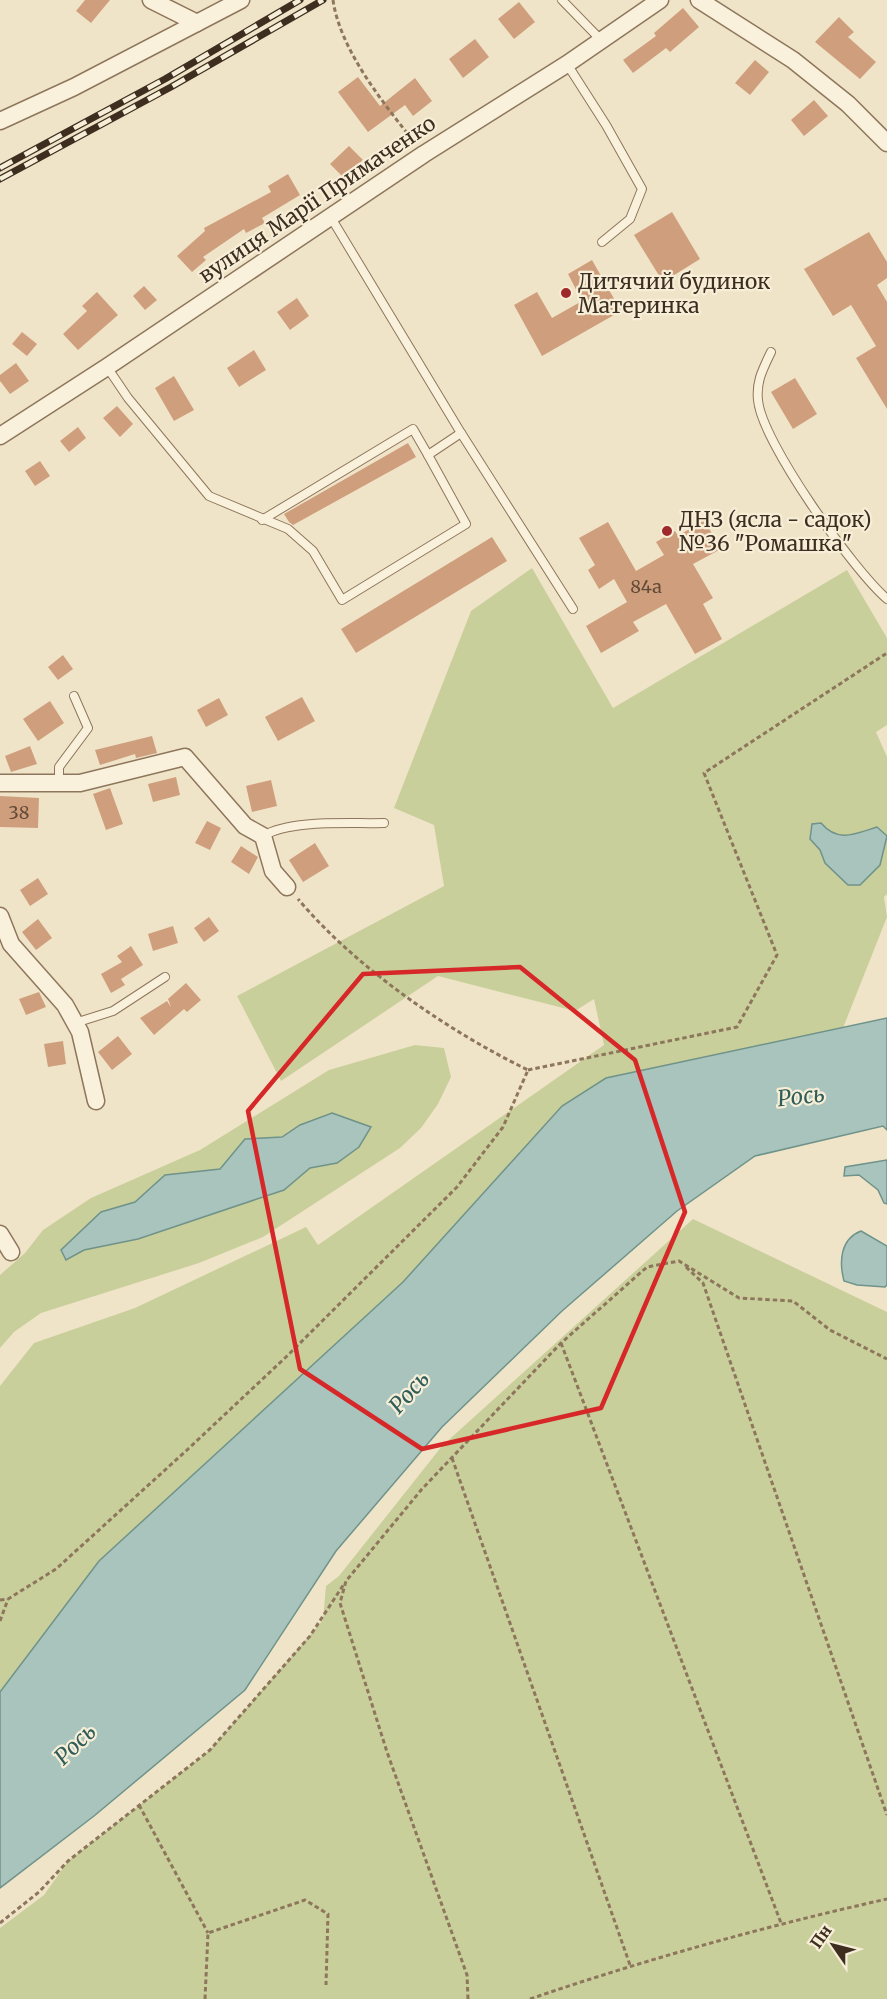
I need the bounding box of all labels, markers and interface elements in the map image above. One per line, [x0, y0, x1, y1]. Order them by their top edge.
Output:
street label: вулиця Марії Примаченко [193, 109, 441, 289]
place label: Дитячий будинок Материнка [578, 268, 770, 319]
marker: Дитячий будинок Материнка [559, 286, 573, 300]
place label: ДНЗ (ясла - садок) №36 "Ромашка" [679, 506, 871, 557]
marker: ДНЗ (ясла - садок) №36 "Ромашка" [660, 524, 674, 538]
house number: 84а [630, 575, 662, 598]
house number: 38 [9, 801, 29, 824]
water label: Рось [776, 1080, 826, 1112]
water label: Рось [383, 1365, 435, 1419]
water label: Рось [48, 1717, 102, 1771]
north arrow [803, 1915, 863, 1975]
text: Пн [806, 1921, 836, 1952]

